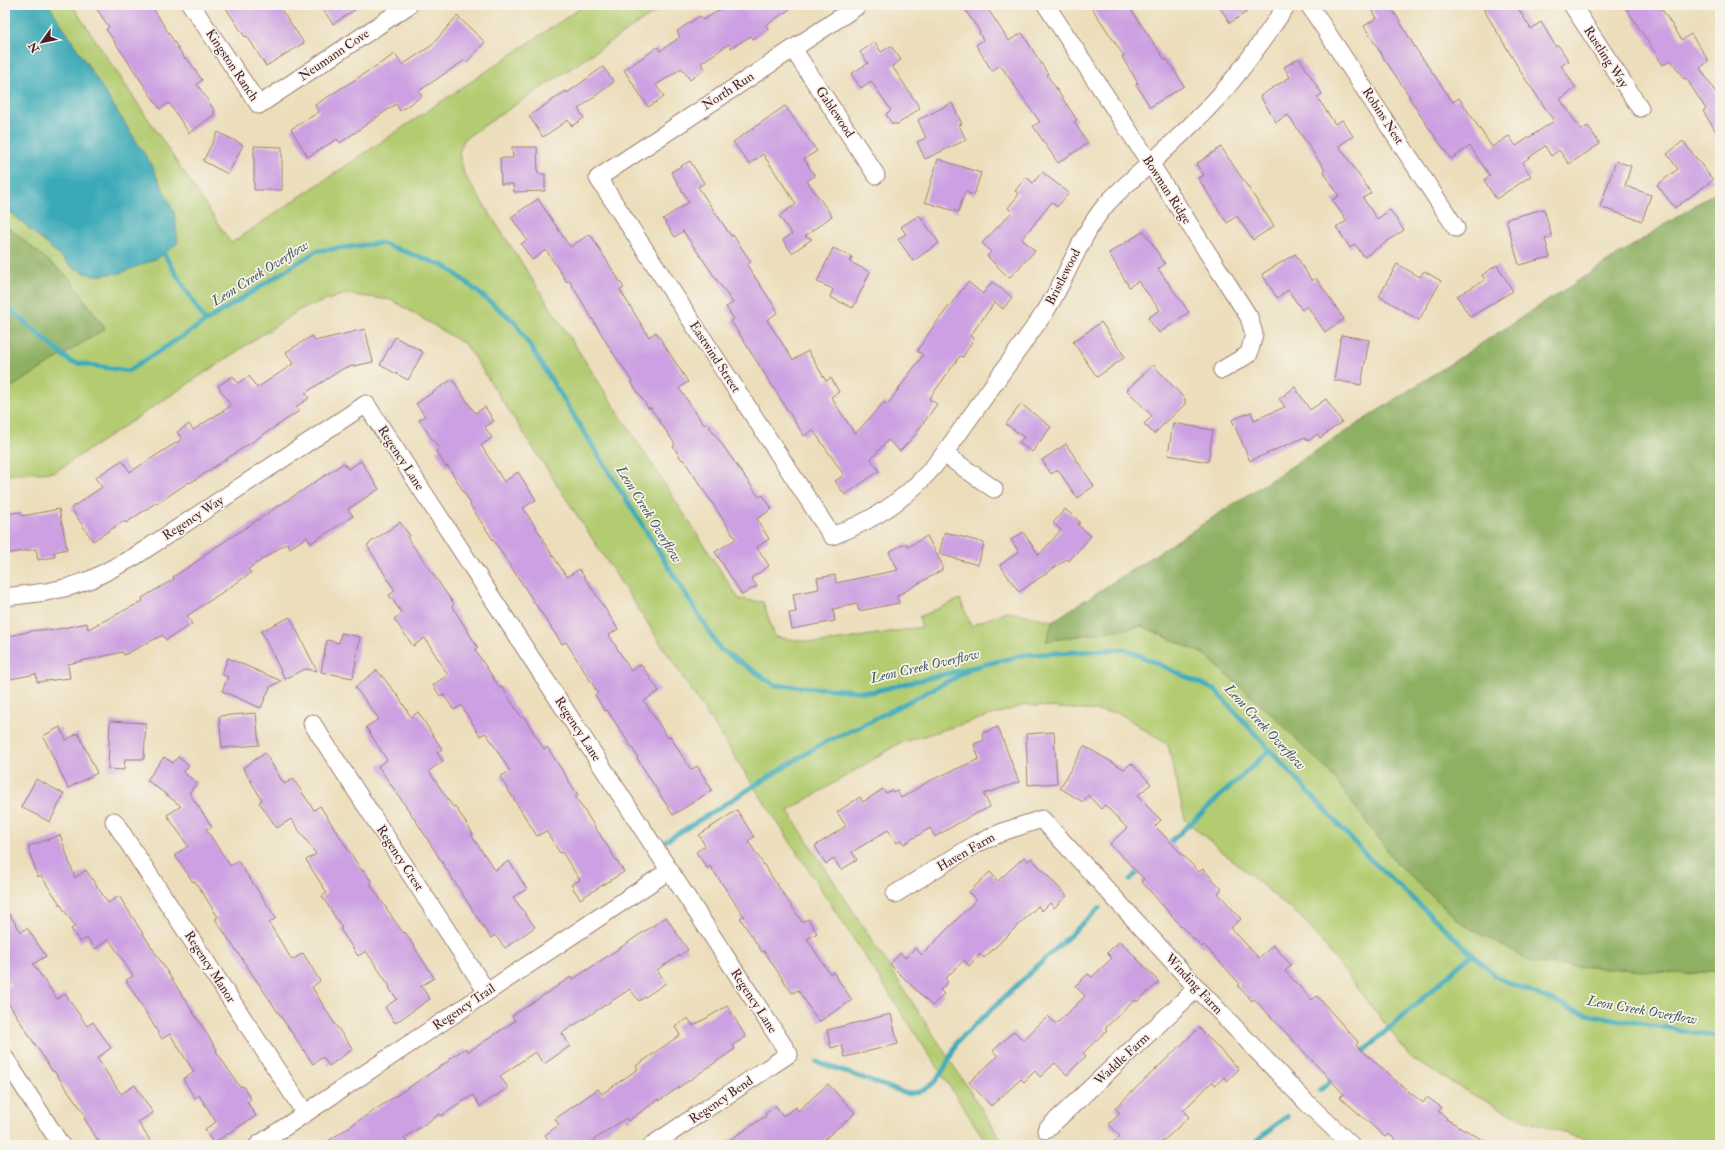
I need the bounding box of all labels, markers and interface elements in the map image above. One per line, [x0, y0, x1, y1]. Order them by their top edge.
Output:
north arrow [22, 22, 62, 62]
street label: Rustling Way [1579, 23, 1632, 92]
street label: Neumann Cove [296, 25, 373, 84]
street label: Kingston Ranch [202, 26, 262, 104]
text: N [25, 39, 43, 56]
street label: North Run [699, 68, 757, 114]
street label: Gablewood [812, 83, 858, 141]
street label: Robins Nest [1359, 85, 1407, 147]
street label: Bowman Ridge [1139, 153, 1195, 228]
water label: Leon Creek Overflow [207, 236, 312, 310]
street label: Bristlewood [1042, 246, 1084, 308]
street label: Eastwind Street [686, 318, 744, 396]
street label: Regency Lane [373, 423, 428, 494]
water label: Leon Creek Overflow [612, 461, 686, 566]
street label: Regency Way [159, 492, 227, 545]
water label: Leon Creek Overflow [868, 645, 981, 687]
water label: Leon Creek Overflow [1220, 680, 1309, 774]
street label: Regency Lane [550, 694, 605, 765]
street label: Regency Crest [372, 822, 427, 894]
street label: Haven Farm [934, 829, 998, 875]
street label: Regency Manor [180, 928, 239, 1007]
street label: Winding Farm [1161, 950, 1226, 1018]
street label: Regency Lane [726, 966, 781, 1037]
street label: Regency Trail [430, 980, 499, 1035]
water label: Leon Creek Overflow [1585, 992, 1698, 1028]
street label: Waddle Farm [1090, 1029, 1153, 1089]
street label: Regency Bend [686, 1072, 757, 1128]

